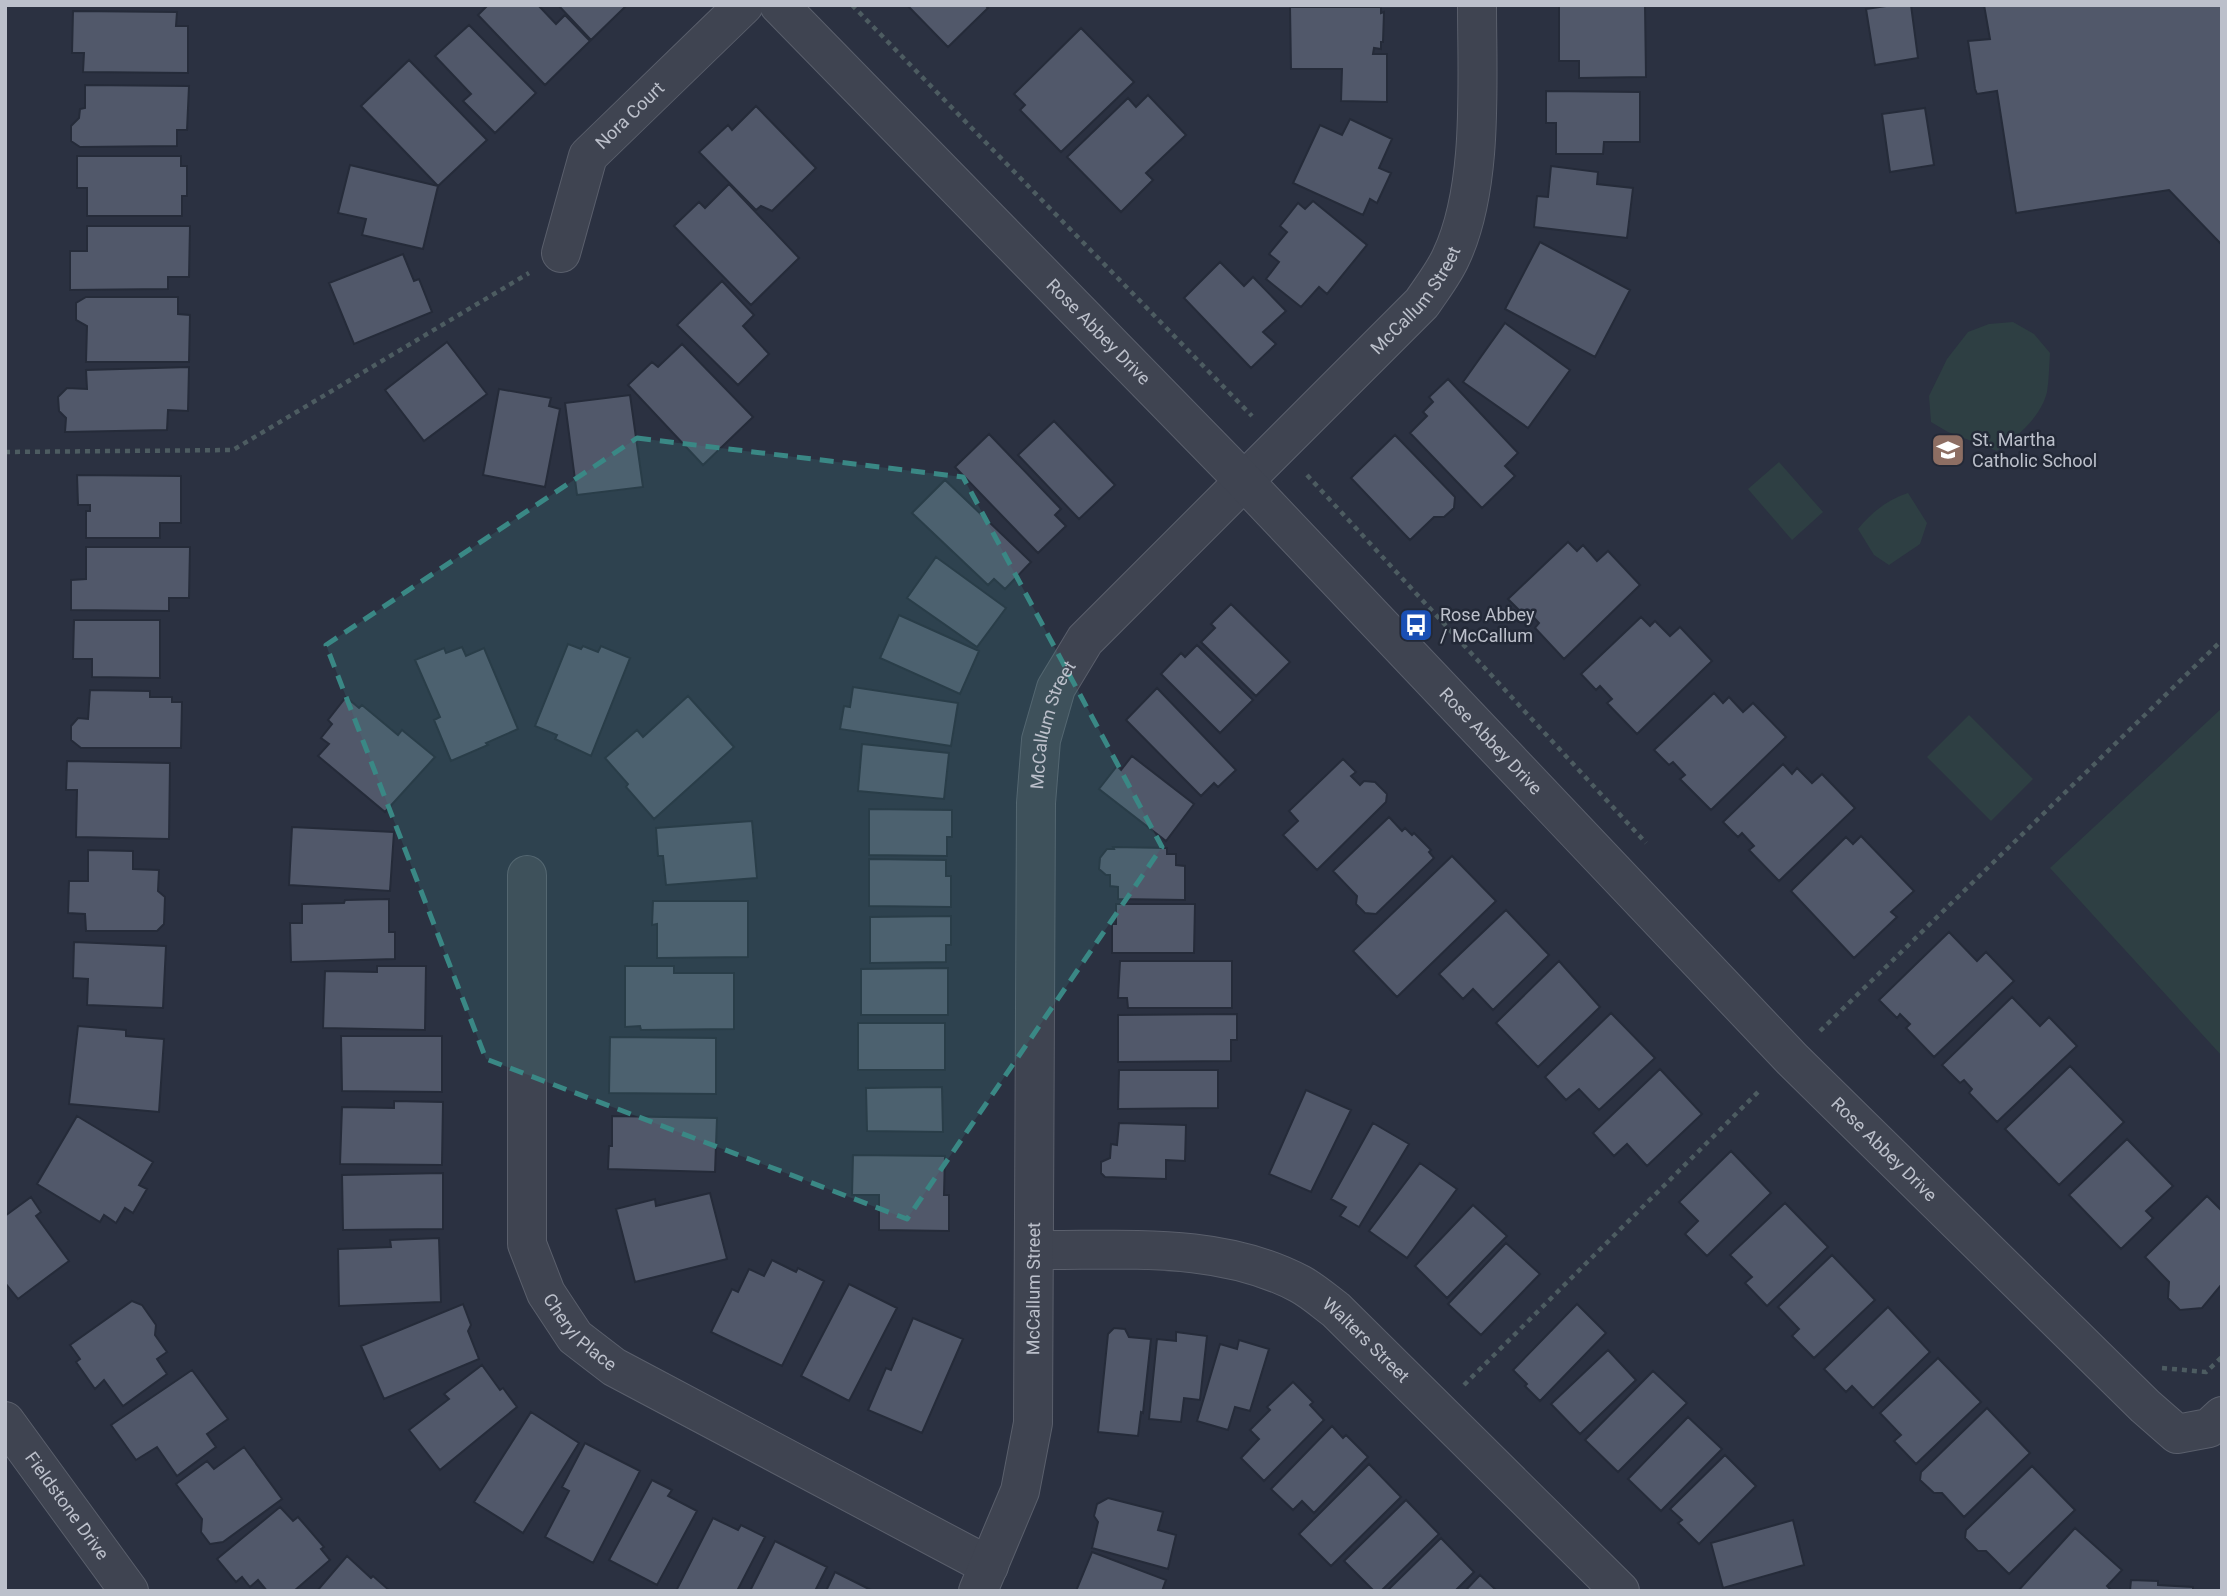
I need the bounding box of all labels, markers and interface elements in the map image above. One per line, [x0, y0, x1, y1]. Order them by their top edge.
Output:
street label: Nora Court [591, 77, 668, 153]
street label: McCallum Street [1366, 243, 1464, 358]
street label: Rose Abbey Drive [1042, 274, 1155, 389]
place label: St. Martha Catholic School [1972, 429, 2097, 471]
school or university icon: St. Martha Catholic School [1929, 431, 1967, 469]
place label: Rose Abbey / McCallum [1440, 604, 1535, 646]
bus stop icon: Rose Abbey / McCallum [1397, 606, 1435, 644]
street label: McCallum Street [1026, 657, 1080, 790]
street label: Rose Abbey Drive [1435, 683, 1547, 799]
street label: Rose Abbey Drive [1827, 1093, 1942, 1206]
street label: McCallum Street [1022, 1222, 1044, 1355]
street label: Cheryl Place [539, 1289, 621, 1375]
street label: Walters Street [1319, 1293, 1414, 1387]
street label: Fieldstone Drive [21, 1448, 114, 1563]

